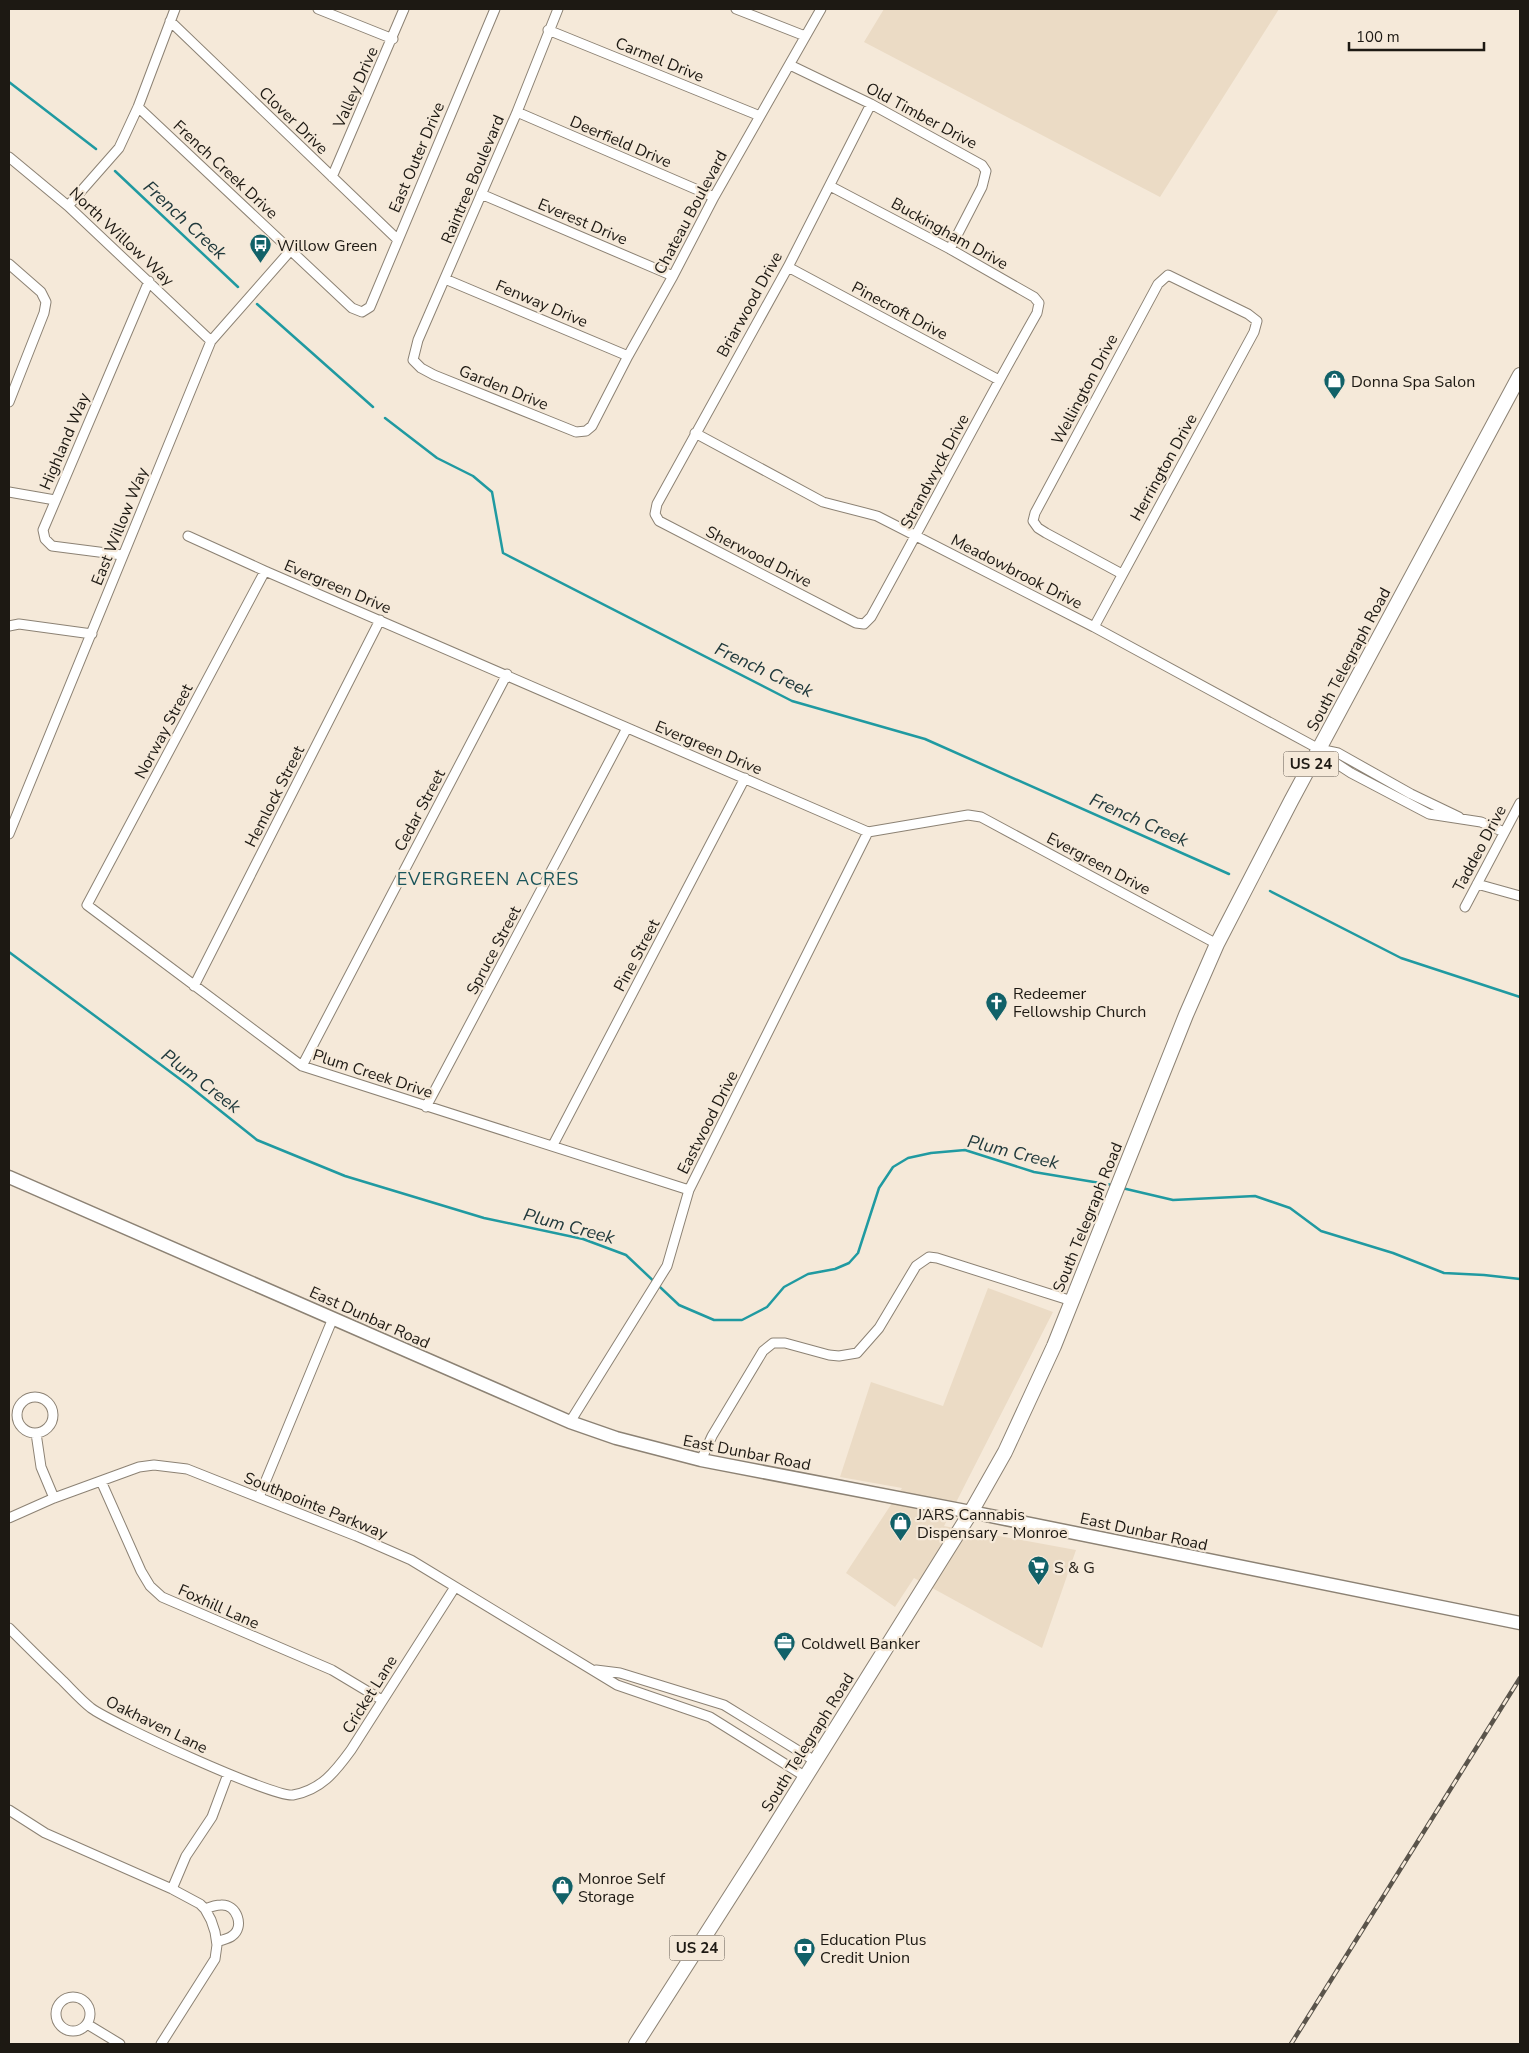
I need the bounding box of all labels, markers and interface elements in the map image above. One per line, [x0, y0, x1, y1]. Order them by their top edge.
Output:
scale bar [1349, 20, 1484, 52]
text: 100 m [1356, 27, 1400, 47]
street label: Carmel Drive [612, 32, 707, 88]
street label: Valley Drive [328, 43, 384, 132]
street label: Old Timber Drive [862, 77, 981, 154]
street label: Clover Drive [254, 82, 333, 159]
street label: East Outer Drive [384, 99, 450, 216]
street label: Deerfield Drive [566, 111, 675, 173]
street label: Raintree Boulevard [436, 112, 510, 247]
street label: French Creek Drive [170, 116, 282, 222]
street label: Chateau Boulevard [649, 147, 733, 278]
water label: French Creek [139, 176, 231, 264]
street label: North Willow Way [64, 182, 179, 292]
street label: Everest Drive [534, 193, 631, 251]
street label: Buckingham Drive [887, 193, 1012, 275]
bus stop icon: Willow Green [249, 233, 273, 264]
place label: Willow Green [277, 235, 377, 257]
street label: Briarwood Drive [712, 248, 788, 361]
street label: Fenway Drive [492, 275, 591, 333]
street label: Pinecroft Drive [848, 276, 951, 345]
street label: Wellington Drive [1046, 330, 1123, 449]
street label: Garden Drive [456, 360, 552, 416]
shop icon: Donna Spa Salon [1323, 369, 1347, 400]
place label: Donna Spa Salon [1351, 371, 1475, 393]
street label: Highland Way [35, 389, 96, 493]
street label: Strandwyck Drive [895, 410, 974, 533]
street label: Herrington Drive [1125, 410, 1203, 525]
street label: East Willow Way [86, 463, 154, 589]
street label: Sherwood Drive [702, 521, 815, 593]
street label: Meadowbrook Drive [947, 529, 1086, 615]
street label: Evergreen Drive [281, 554, 395, 619]
street label: South Telegraph Road [1302, 584, 1396, 735]
water label: French Creek [711, 637, 818, 704]
street label: Norway Street [130, 680, 198, 783]
street label: Evergreen Drive [652, 715, 766, 780]
street label: Hemlock Street [240, 742, 310, 851]
road number: US 24 [1284, 752, 1338, 776]
street label: Cedar Street [389, 765, 451, 855]
water label: French Creek [1086, 788, 1193, 853]
street label: Taddeo Drive [1448, 801, 1512, 896]
street label: Evergreen Drive [1043, 827, 1154, 901]
district label: EVERGREEN ACRES [397, 867, 579, 891]
street label: Spruce Street [461, 902, 527, 999]
street label: Pine Street [609, 915, 665, 996]
place label: Redeemer Fellowship Church [1013, 983, 1146, 1023]
church icon: Redeemer Fellowship Church [985, 990, 1009, 1021]
water label: Plum Creek [156, 1043, 246, 1119]
street label: Plum Creek Drive [310, 1044, 436, 1104]
street label: Eastwood Drive [672, 1067, 743, 1178]
water label: Plum Creek [965, 1129, 1062, 1175]
street label: South Telegraph Road [1048, 1139, 1128, 1296]
water label: Plum Creek [521, 1202, 618, 1250]
street label: East Dunbar Road [306, 1281, 433, 1354]
street label: East Dunbar Road [681, 1430, 813, 1476]
street label: Southpointe Parkway [240, 1467, 391, 1545]
place label: JARS Cannabis Dispensary - Monroe [916, 1504, 1068, 1544]
street label: East Dunbar Road [1078, 1508, 1210, 1556]
shop icon: JARS Cannabis Dispensary - Monroe [889, 1511, 913, 1542]
supermarket icon: S & G [1026, 1555, 1050, 1586]
place label: S & G [1054, 1557, 1095, 1579]
street label: Foxhill Lane [175, 1579, 263, 1635]
office icon: Coldwell Banker [773, 1631, 797, 1662]
place label: Coldwell Banker [801, 1633, 920, 1655]
street label: Cricket Lane [337, 1651, 403, 1738]
street label: South Telegraph Road [756, 1669, 860, 1816]
street label: Oakhaven Lane [102, 1691, 211, 1759]
place label: Monroe Self Storage [578, 1868, 666, 1908]
shop icon: Monroe Self Storage [550, 1875, 574, 1906]
place label: Education Plus Credit Union [820, 1929, 926, 1969]
road number: US 24 [670, 1936, 724, 1960]
bank icon: Education Plus Credit Union [792, 1936, 816, 1967]

